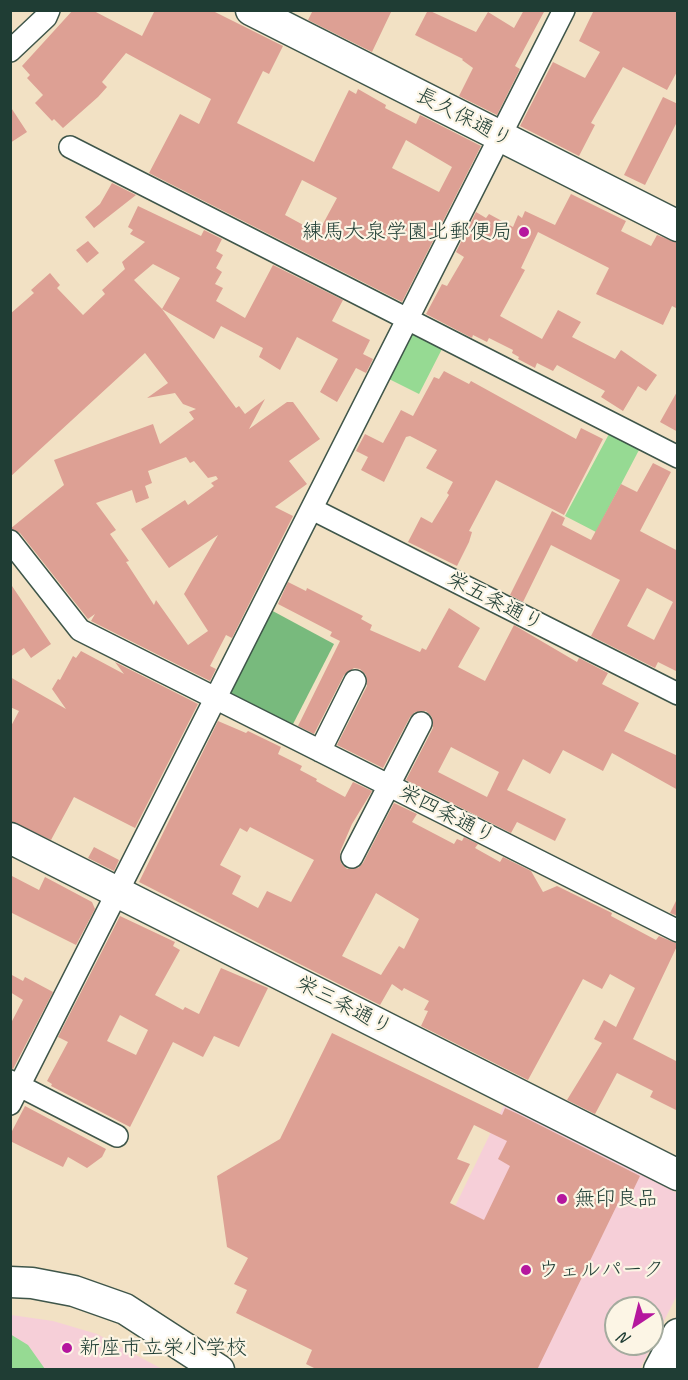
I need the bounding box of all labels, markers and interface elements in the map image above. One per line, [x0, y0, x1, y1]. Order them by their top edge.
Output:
street label: 長久保通り [412, 83, 516, 153]
place label: 練馬大泉学園北郵便局 [302, 219, 512, 245]
marker: 練馬大泉学園北郵便局 [517, 225, 531, 239]
street label: 栄五条通り [443, 567, 547, 637]
street label: 栄四条通り [395, 780, 499, 850]
street label: 栄三条通り [292, 971, 396, 1041]
place label: 無印良品 [574, 1186, 658, 1212]
marker: 無印良品 [555, 1192, 569, 1206]
place label: ウェルパーク [538, 1257, 664, 1283]
marker: ウェルパーク [519, 1263, 533, 1277]
north arrow [604, 1296, 664, 1356]
text: N [615, 1328, 635, 1350]
place label: 新座市立栄小学校 [79, 1335, 247, 1361]
marker: 新座市立栄小学校 [60, 1341, 74, 1355]

